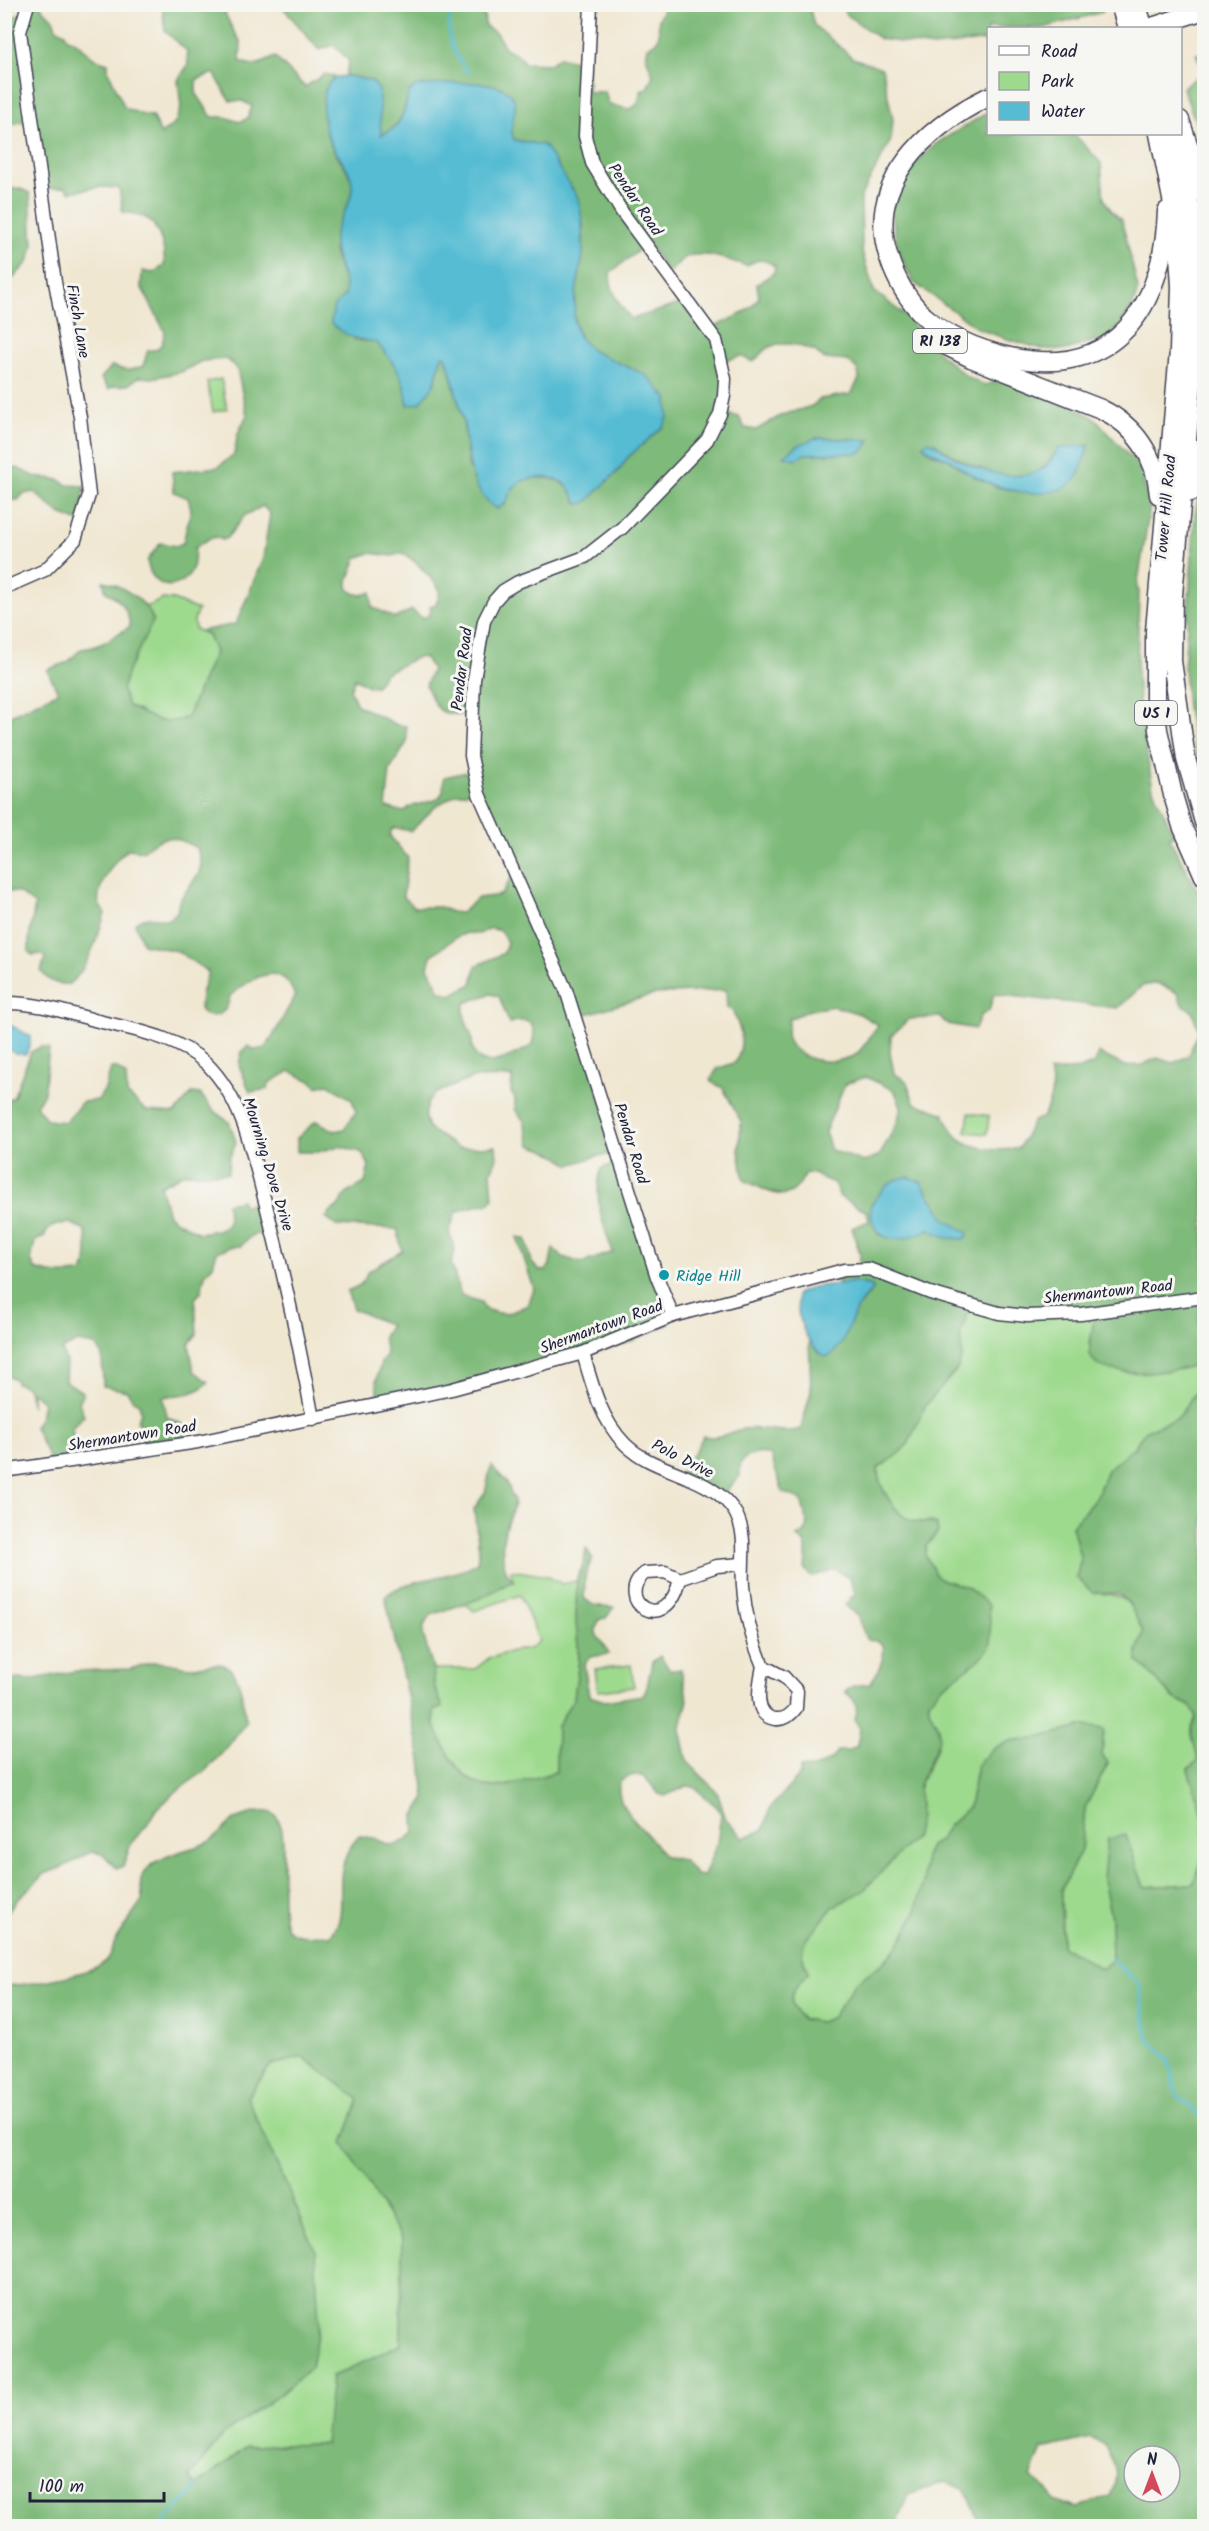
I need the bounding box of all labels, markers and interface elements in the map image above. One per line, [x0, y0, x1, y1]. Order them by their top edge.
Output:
legend [987, 27, 1182, 135]
text: Road [1041, 38, 1078, 67]
text: Park [1041, 68, 1074, 97]
text: Water [1041, 98, 1086, 127]
street label: Pendar Road [601, 158, 669, 242]
street label: Finch Lane [59, 282, 96, 360]
road number: RI 138 [913, 329, 967, 353]
street label: Tower Hill Road [1149, 453, 1184, 562]
street label: Pendar Road [445, 625, 480, 712]
road number: US 1 [1135, 701, 1177, 725]
street label: Mourning Dove Drive [235, 1094, 300, 1235]
street label: Pendar Road [606, 1100, 655, 1188]
place label: Ridge Hill [676, 1264, 741, 1289]
marker: Ridge Hill [657, 1268, 671, 1282]
street label: Shermantown Road [1042, 1273, 1175, 1312]
street label: Shermantown Road [536, 1293, 668, 1361]
street label: Shermantown Road [66, 1414, 199, 1459]
street label: Polo Drive [647, 1433, 718, 1486]
north arrow [1122, 2444, 1182, 2504]
text: N [1147, 2448, 1157, 2473]
scale bar [30, 2465, 164, 2503]
text: 100 m [39, 2473, 84, 2502]

